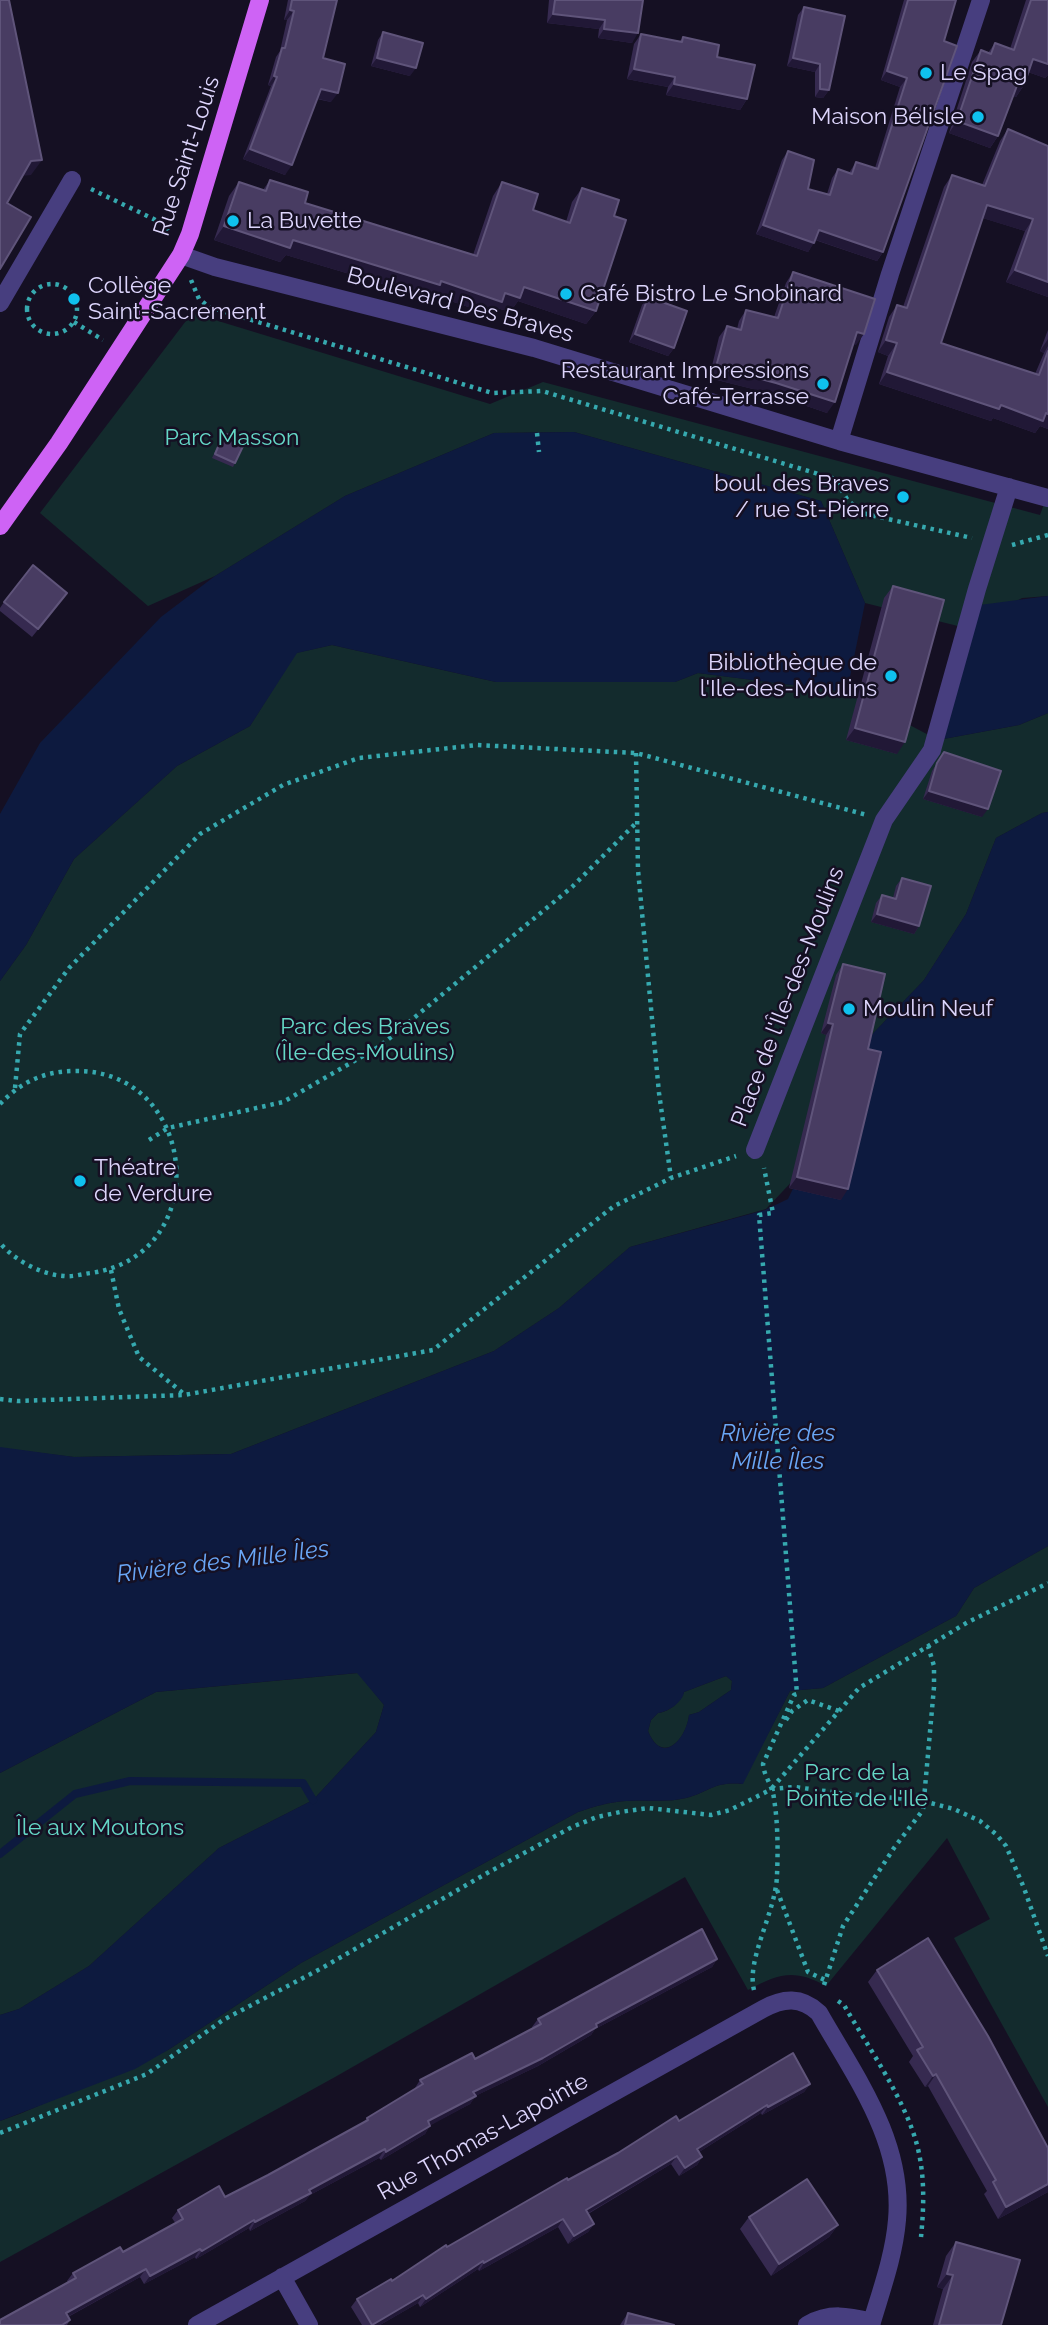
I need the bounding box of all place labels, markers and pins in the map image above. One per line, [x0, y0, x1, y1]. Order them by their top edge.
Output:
place label: Le Spag [940, 59, 1027, 87]
marker: Le Spag [918, 65, 934, 81]
place label: Maison Bélisle [811, 103, 964, 131]
marker: Maison Bélisle [970, 109, 986, 125]
place label: La Buvette [247, 207, 362, 235]
marker: La Buvette [225, 213, 241, 229]
place label: Collège Saint-Sacrement [88, 272, 266, 326]
place label: Café Bistro Le Snobinard [580, 280, 842, 308]
marker: Café Bistro Le Snobinard [558, 286, 574, 302]
marker: Collège Saint-Sacrement [66, 291, 82, 307]
place label: Restaurant Impressions Café-Terrasse [561, 357, 809, 411]
marker: Restaurant Impressions Café-Terrasse [815, 376, 831, 392]
place label: boul. des Braves / rue St-Pierre [714, 470, 889, 524]
marker: boul. des Braves / rue St-Pierre [895, 489, 911, 505]
place label: Bibliothèque de l'Ile-des-Moulins [700, 649, 877, 703]
marker: Bibliothèque de l'Ile-des-Moulins [883, 668, 899, 684]
place label: Moulin Neuf [863, 995, 993, 1023]
marker: Moulin Neuf [841, 1001, 857, 1017]
place label: Théatre de Verdure [94, 1154, 212, 1208]
marker: Théatre de Verdure [72, 1173, 88, 1189]

